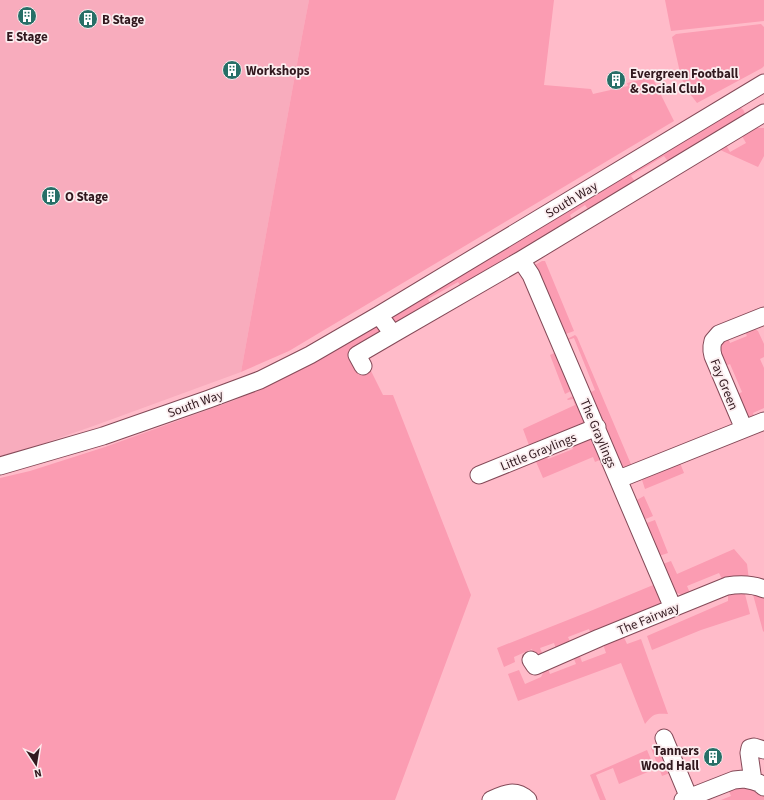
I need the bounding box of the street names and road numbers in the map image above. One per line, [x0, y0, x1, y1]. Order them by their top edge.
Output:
street label: South Way [542, 177, 601, 222]
street label: Fay Green [706, 356, 742, 413]
street label: South Way [165, 386, 226, 422]
street label: The Graylings [575, 396, 621, 471]
street label: Little Graylings [498, 428, 580, 475]
street label: The Fairway [615, 598, 682, 640]

